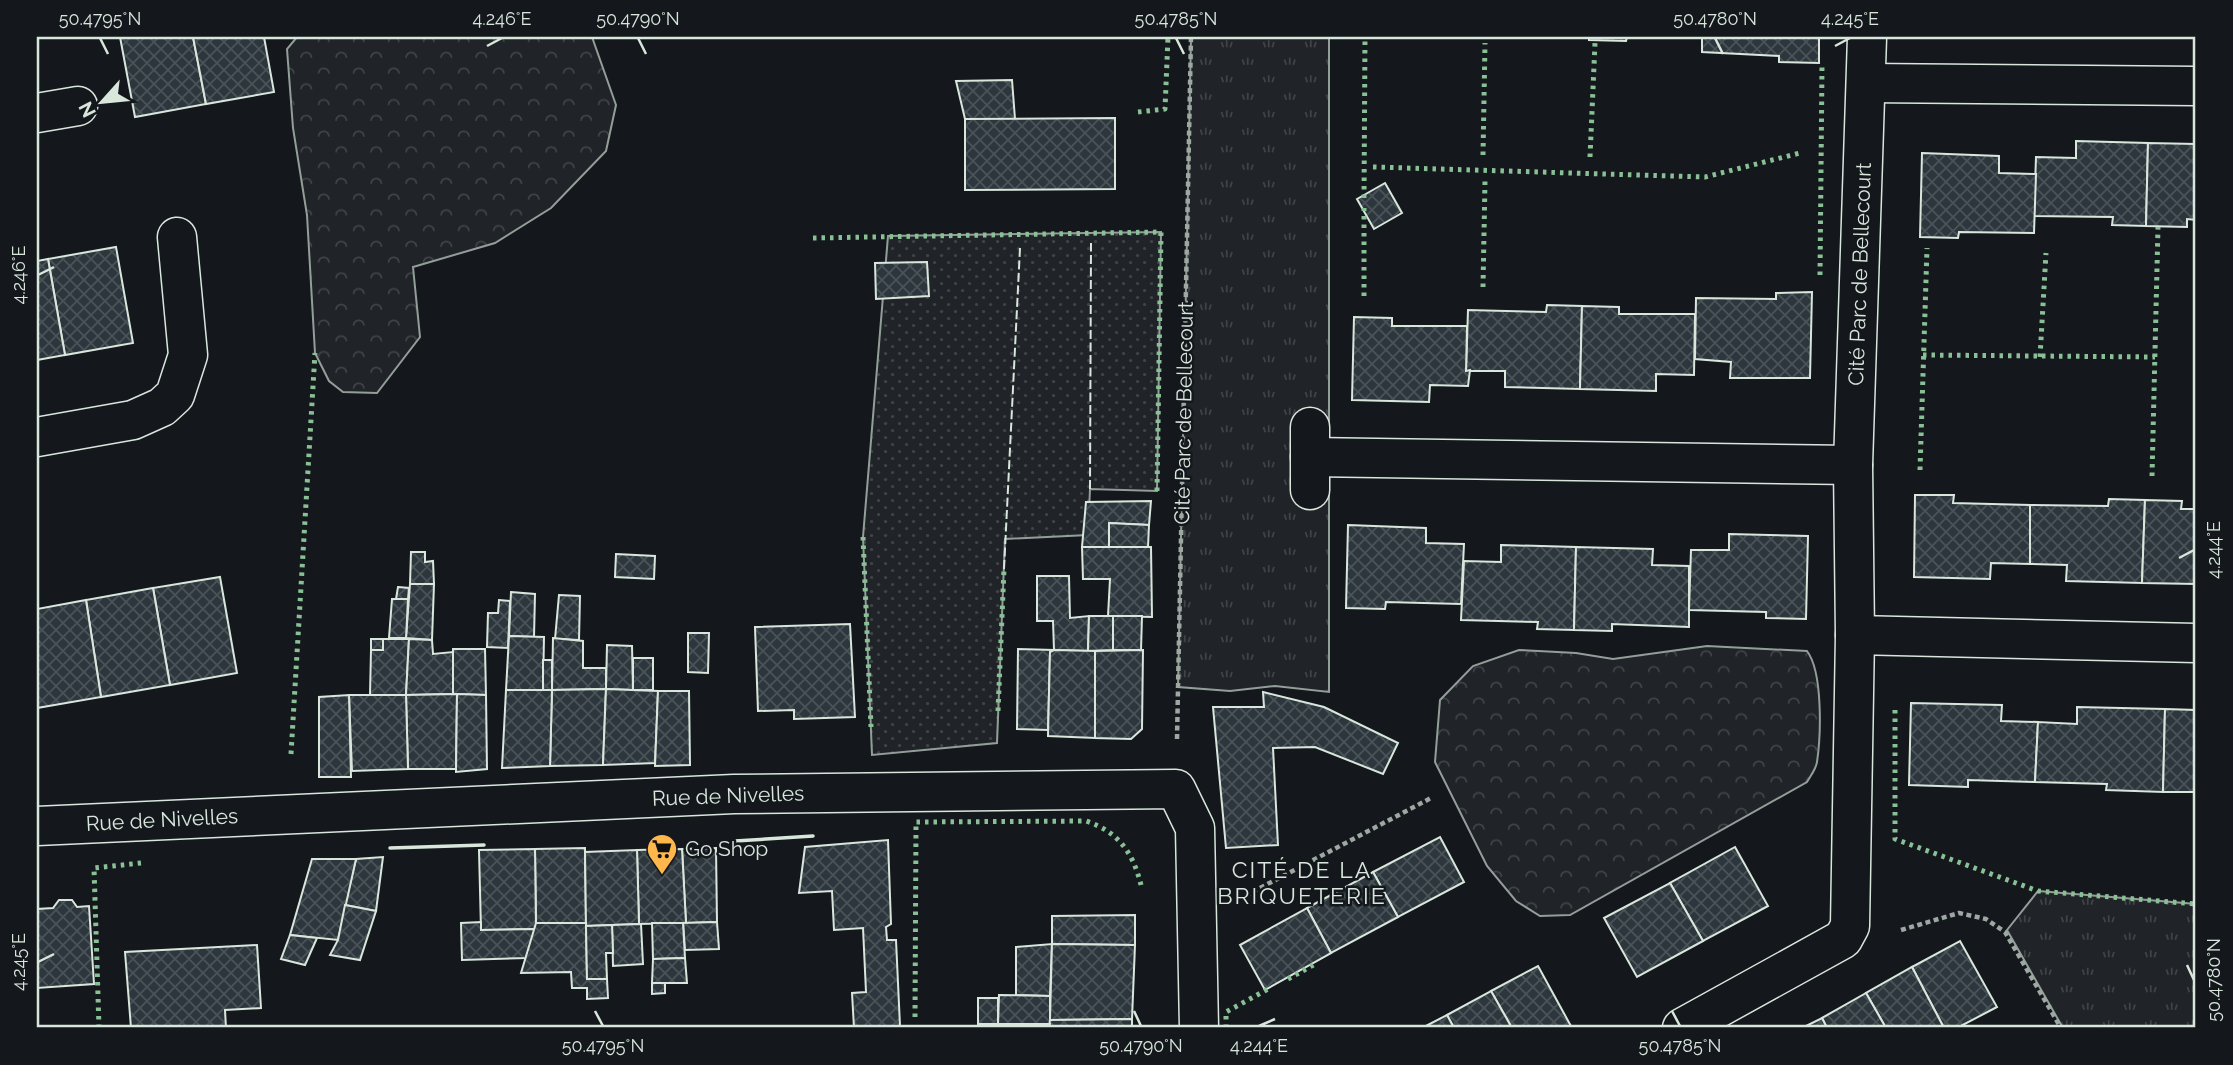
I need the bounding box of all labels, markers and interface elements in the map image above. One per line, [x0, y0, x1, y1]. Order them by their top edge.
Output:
text: 50.4795°N [59, 8, 141, 29]
text: 4.246°E [472, 8, 532, 29]
text: 50.4790°N [596, 8, 680, 29]
text: 50.4785°N [1135, 8, 1217, 29]
text: 50.4780°N [1673, 8, 1757, 29]
text: 4.245°E [1821, 8, 1879, 29]
north arrow [66, 66, 136, 136]
text: N [74, 98, 100, 121]
street label: Cité Parc de Bellecourt [1843, 162, 1876, 386]
text: 4.246°E [8, 245, 29, 305]
street label: Cité Parc de Bellecourt [1169, 301, 1198, 525]
text: 4.244°E [2203, 521, 2224, 579]
street label: Rue de Nivelles [651, 780, 805, 811]
street label: Rue de Nivelles [85, 803, 239, 836]
supermarket icon: Go Shop [645, 832, 679, 876]
place label: Go Shop [685, 836, 768, 861]
district label: CITÉ DE LA BRIQUETERIE [1217, 856, 1387, 909]
text: 4.245°E [8, 933, 29, 991]
text: 50.4780°N [2203, 938, 2224, 1022]
text: 50.4795°N [562, 1035, 644, 1056]
text: 50.4790°N [1099, 1035, 1183, 1056]
text: 4.244°E [1230, 1035, 1288, 1056]
text: 50.4785°N [1639, 1035, 1721, 1056]

